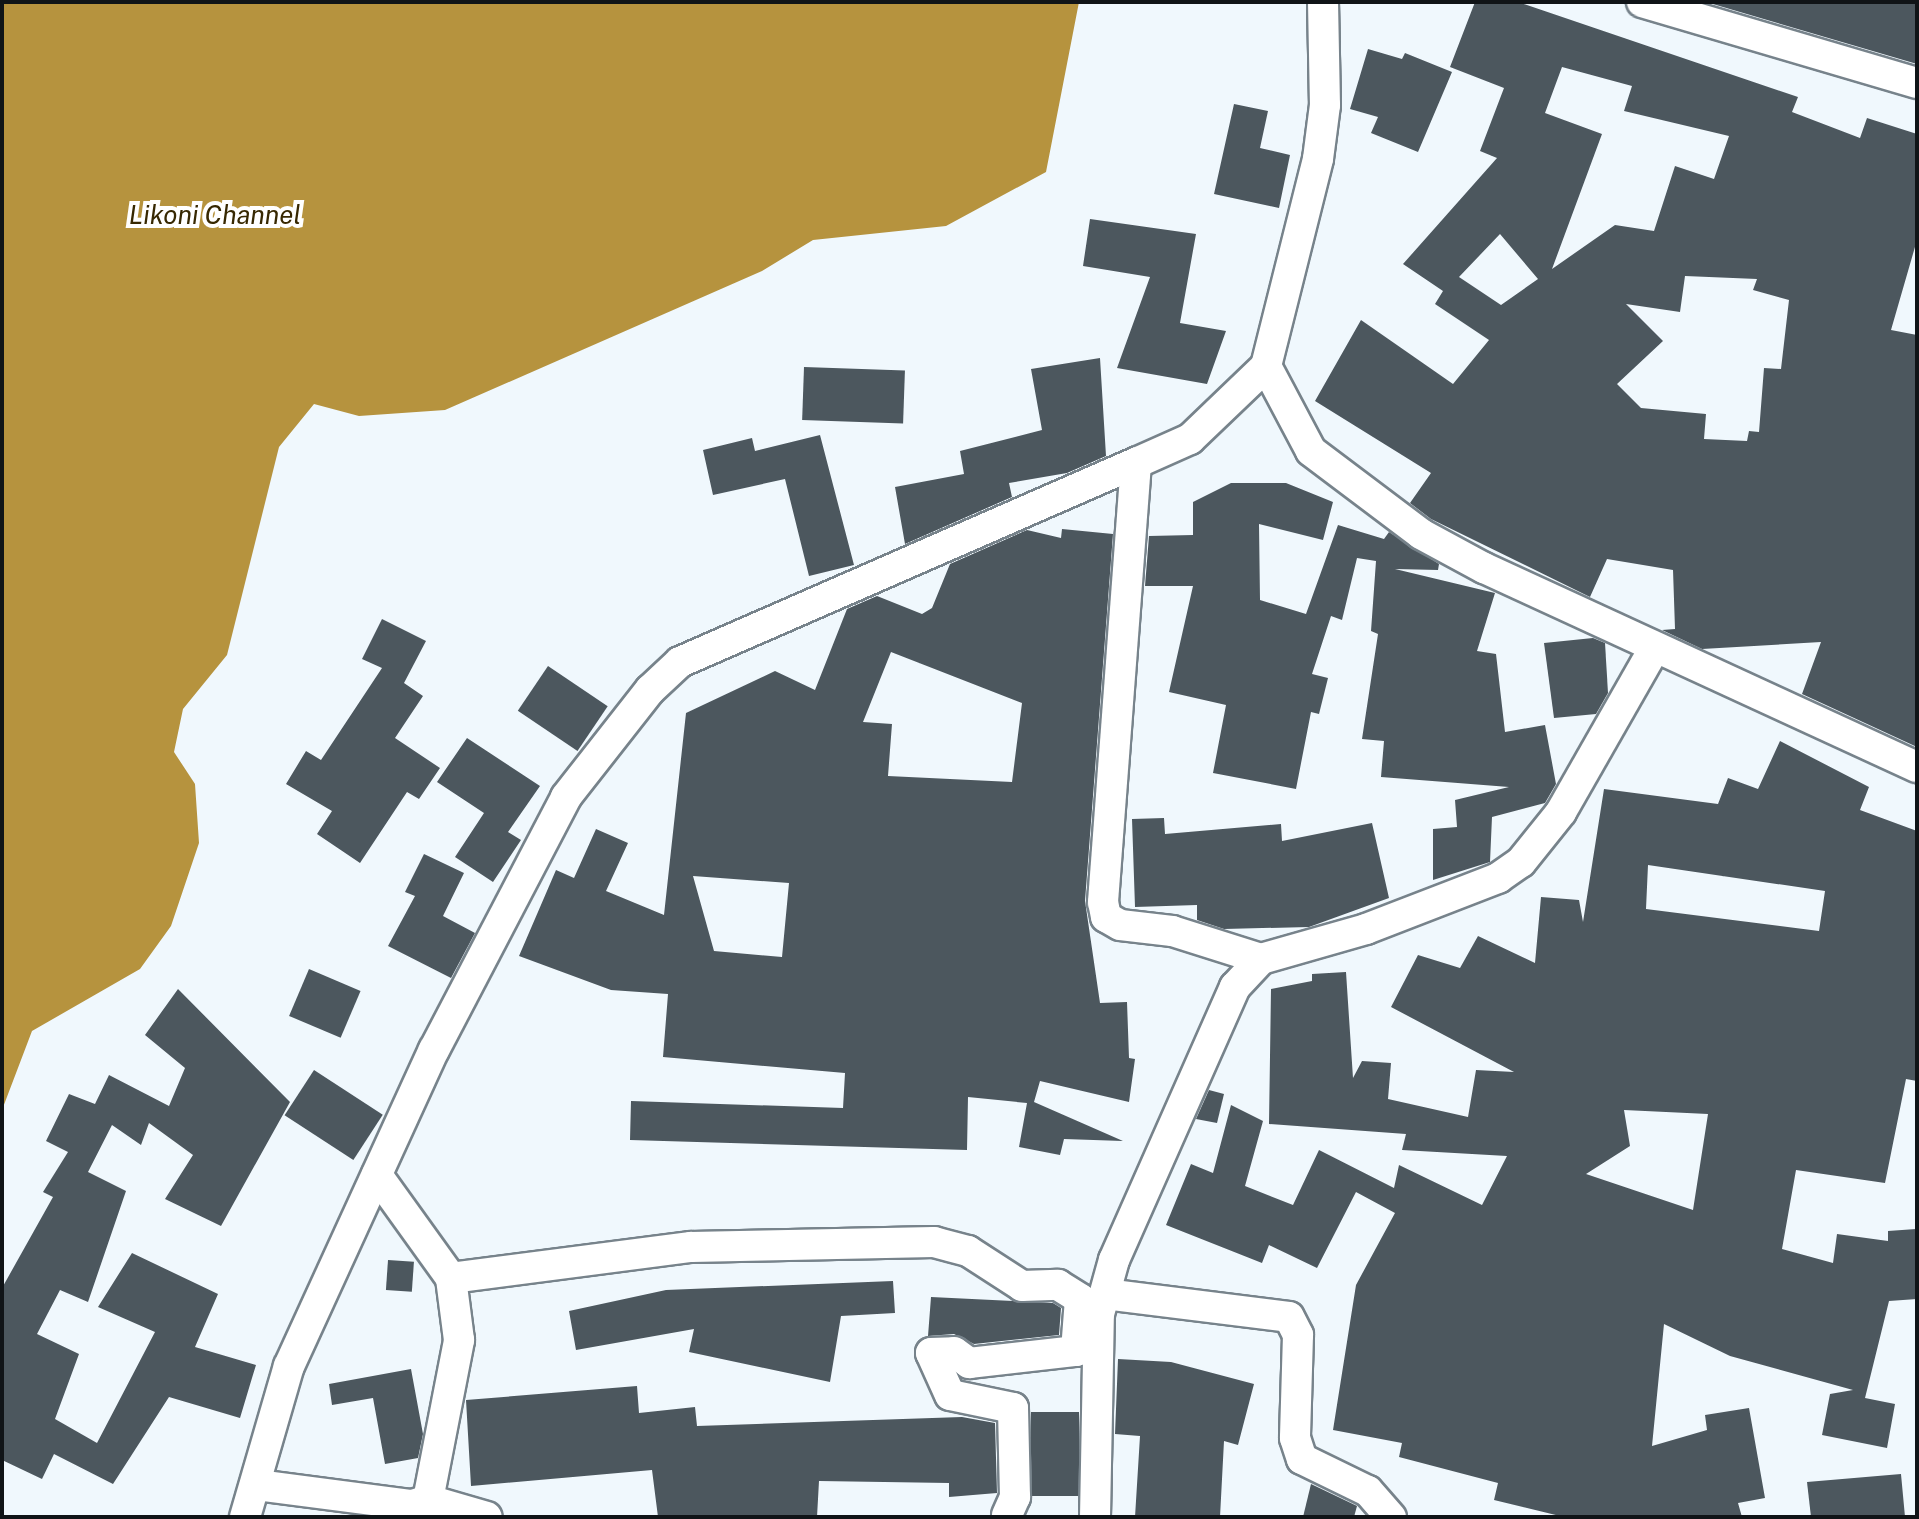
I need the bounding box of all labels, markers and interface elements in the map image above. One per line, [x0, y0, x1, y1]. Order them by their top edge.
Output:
water label: Likoni Channel [129, 199, 301, 231]

